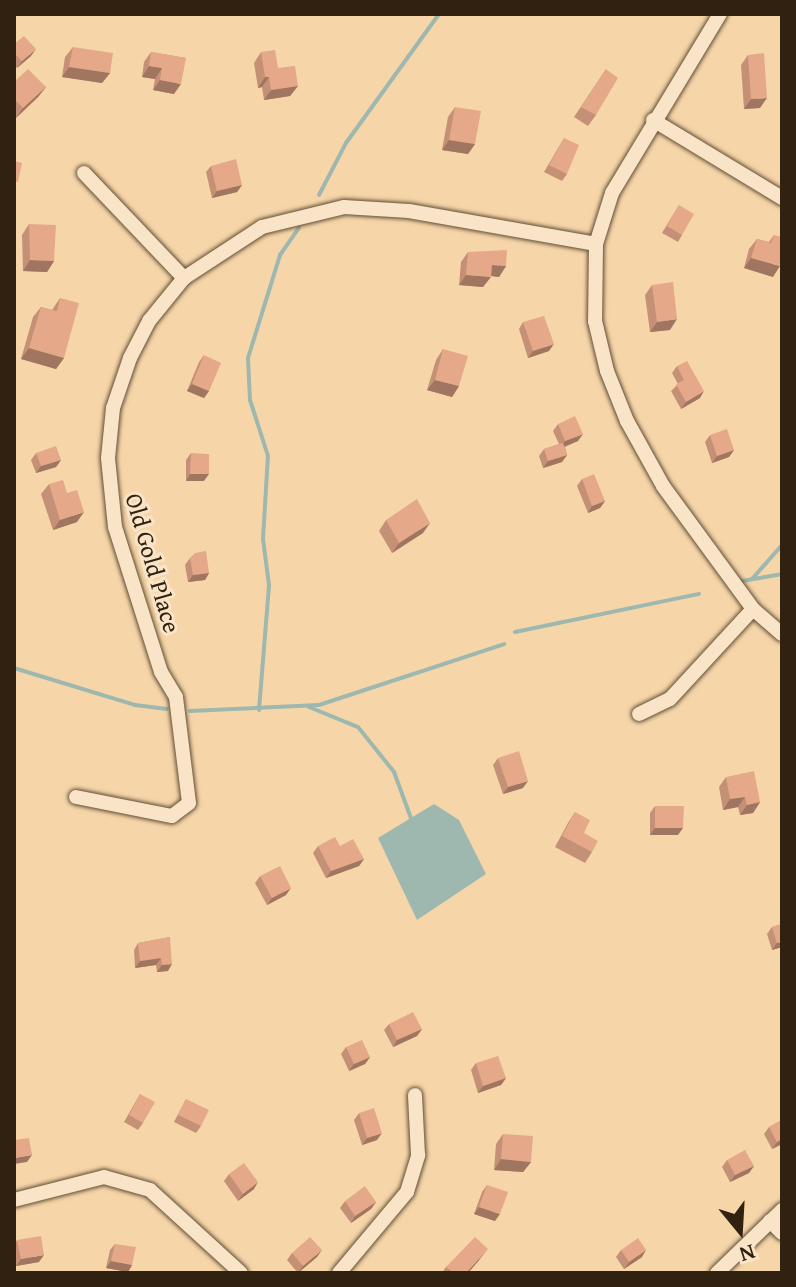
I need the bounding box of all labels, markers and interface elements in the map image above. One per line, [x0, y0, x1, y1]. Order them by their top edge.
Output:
street label: Old Gold Place [119, 490, 187, 636]
north arrow [700, 1191, 780, 1271]
text: N [735, 1236, 759, 1271]

